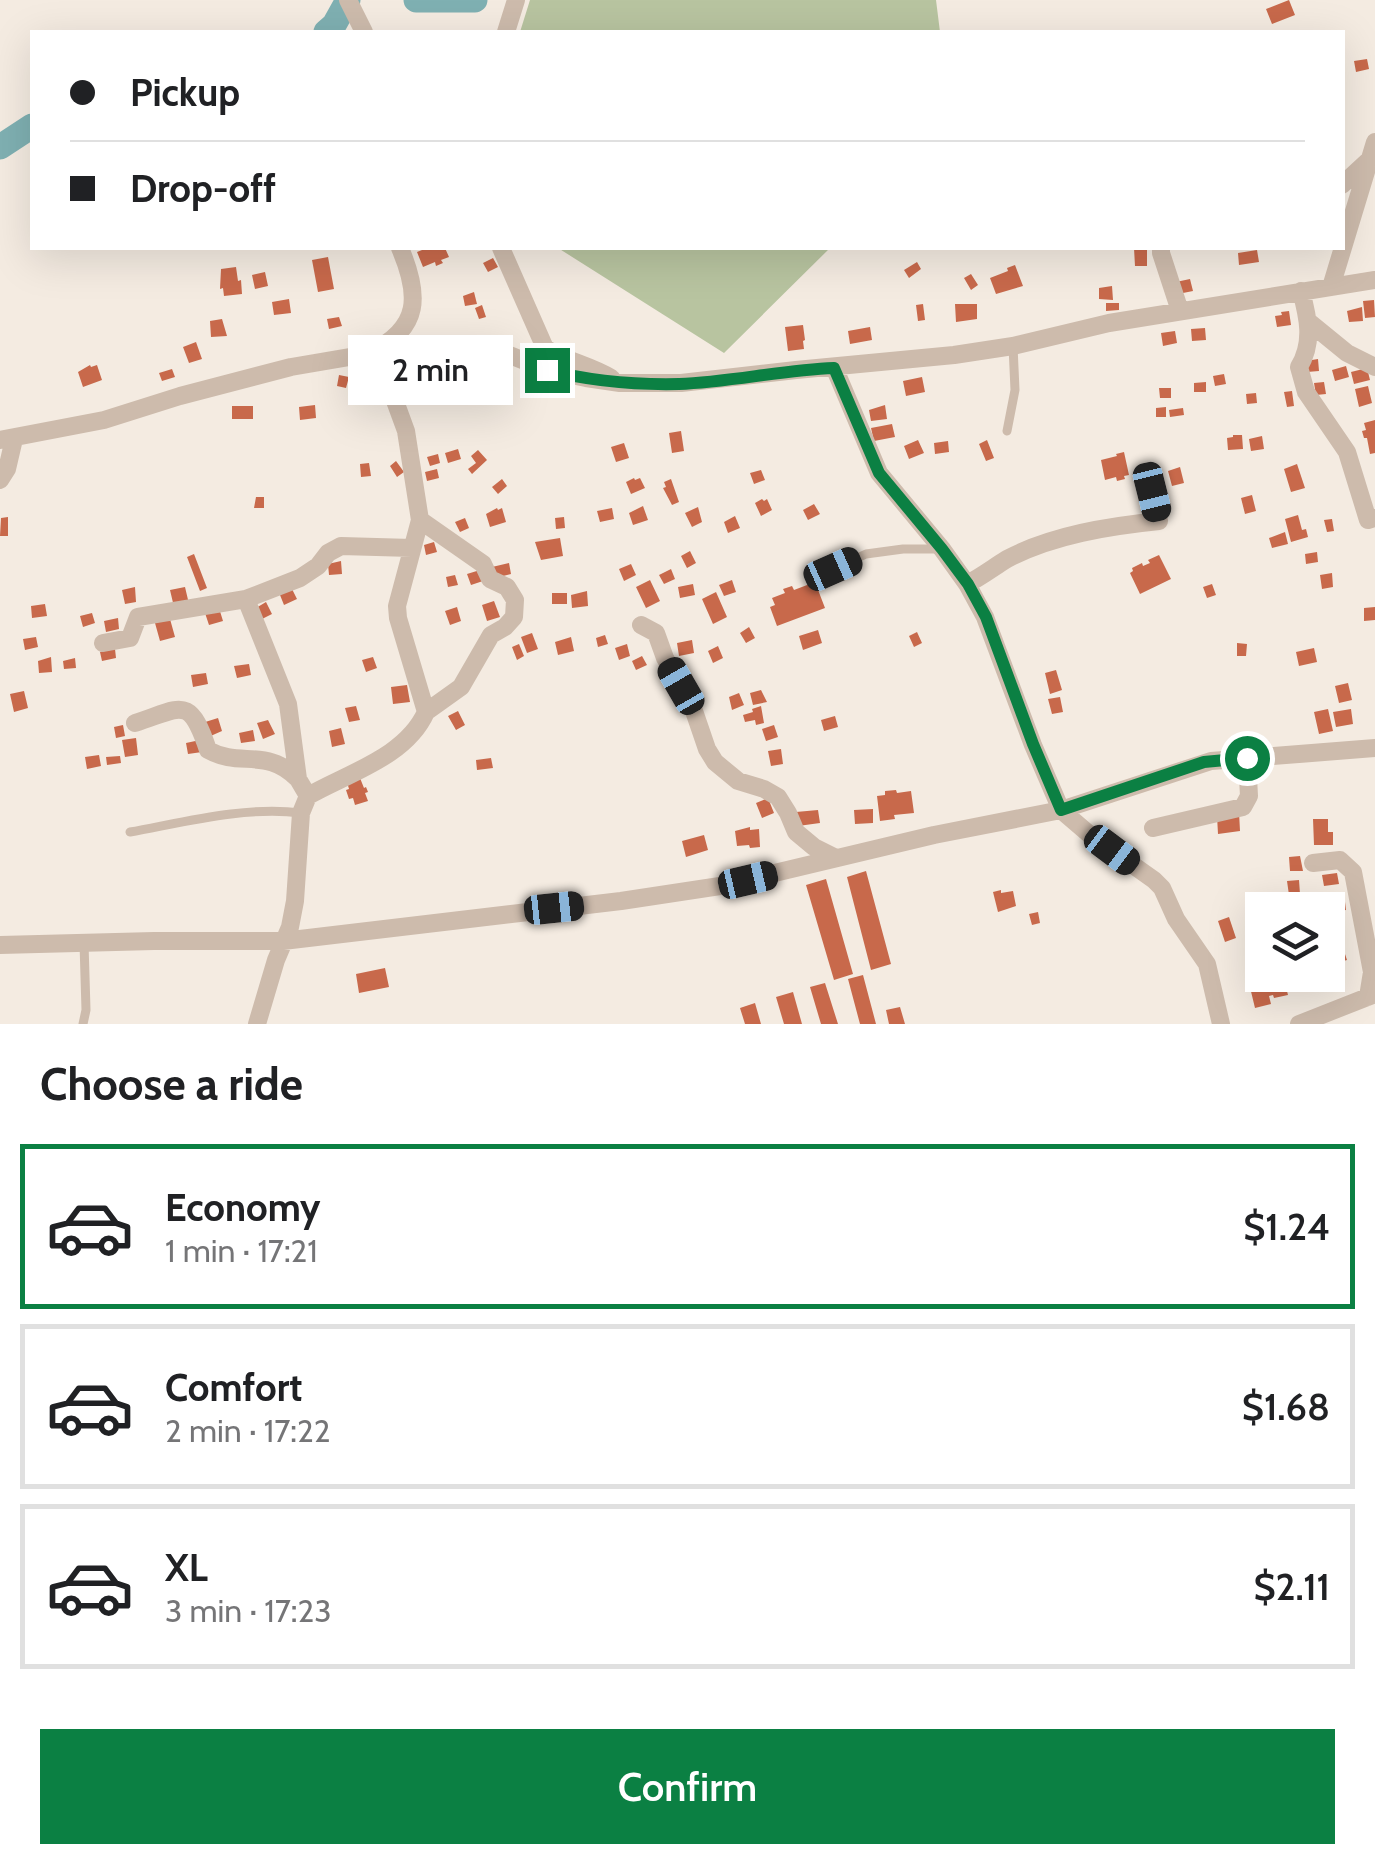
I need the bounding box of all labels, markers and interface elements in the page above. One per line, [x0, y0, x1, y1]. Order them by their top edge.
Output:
text: Pickup [130, 69, 240, 116]
text: Drop-off [130, 165, 276, 212]
callout: 2 min [347, 335, 512, 405]
route end [525, 348, 570, 393]
text: 2 min [392, 350, 469, 389]
car [1130, 459, 1174, 525]
car [799, 543, 867, 595]
car [653, 653, 709, 719]
route start [1225, 736, 1270, 781]
car [1079, 820, 1145, 880]
car [715, 859, 781, 901]
car [523, 890, 585, 926]
map controls [1245, 892, 1345, 992]
button: layers [1245, 892, 1345, 992]
text: Choose a ride [40, 1057, 303, 1111]
icon: car [45, 1182, 135, 1272]
text: Economy [165, 1184, 320, 1231]
text: $1.24 [1243, 1203, 1330, 1250]
text: 1 min · 17:21 [165, 1231, 318, 1270]
icon: car [45, 1362, 135, 1452]
text: Comfort [165, 1364, 302, 1411]
text: $1.68 [1242, 1383, 1330, 1430]
text: 2 min · 17:22 [165, 1411, 330, 1450]
icon: car [45, 1542, 135, 1632]
text: XL [165, 1544, 208, 1591]
text: $2.11 [1253, 1563, 1330, 1610]
text: 3 min · 17:23 [165, 1591, 332, 1630]
button: Confirm [40, 1729, 1335, 1844]

